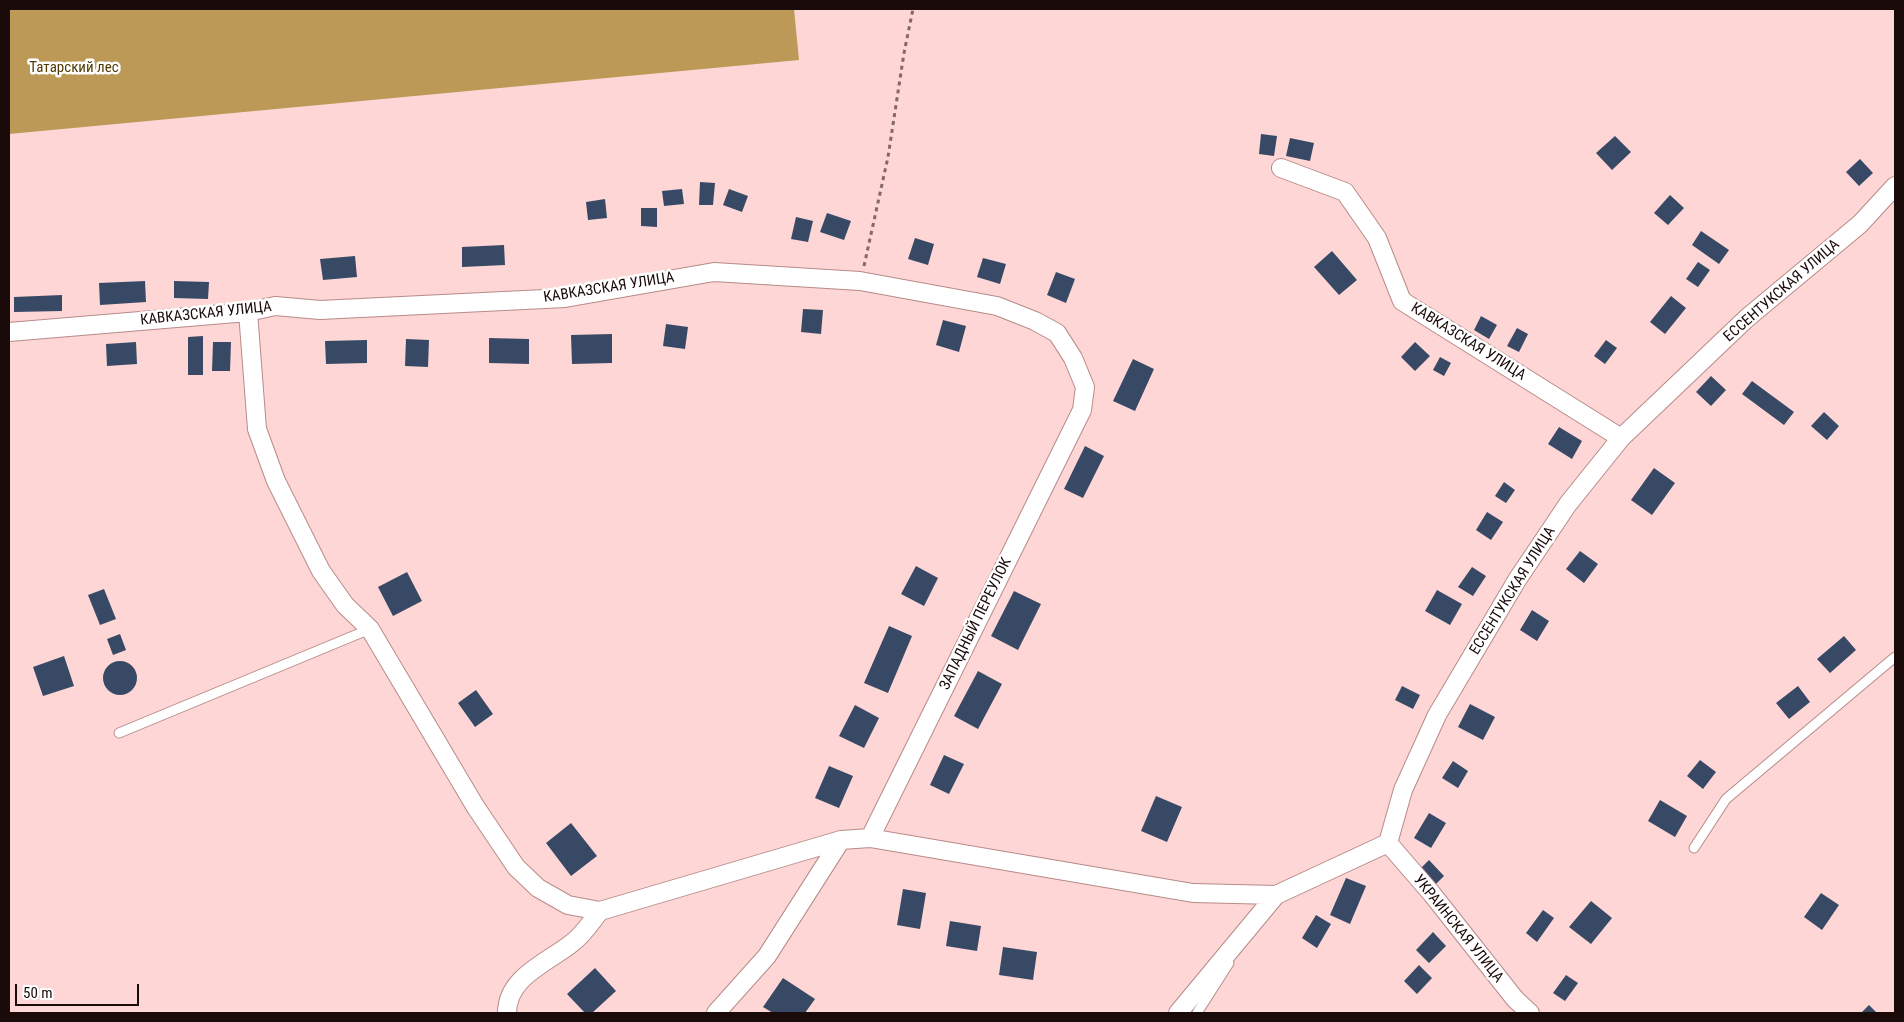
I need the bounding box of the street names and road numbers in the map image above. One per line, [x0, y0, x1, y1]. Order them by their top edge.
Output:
street label: ЕССЕНТУКСКАЯ УЛИЦА [1720, 236, 1844, 346]
street label: КАВКАЗСКАЯ УЛИЦА [542, 269, 676, 307]
street label: КАВКАЗСКАЯ УЛИЦА [139, 298, 273, 330]
street label: КАВКАЗСКАЯ УЛИЦА [1407, 299, 1529, 385]
street label: ЕССЕНТУКСКАЯ УЛИЦА [1466, 524, 1560, 658]
street label: ЗАПАДНЫЙ ПЕРЕУЛОК [936, 555, 1016, 693]
street label: УКРАИНСКАЯ УЛИЦА [1409, 872, 1507, 986]

